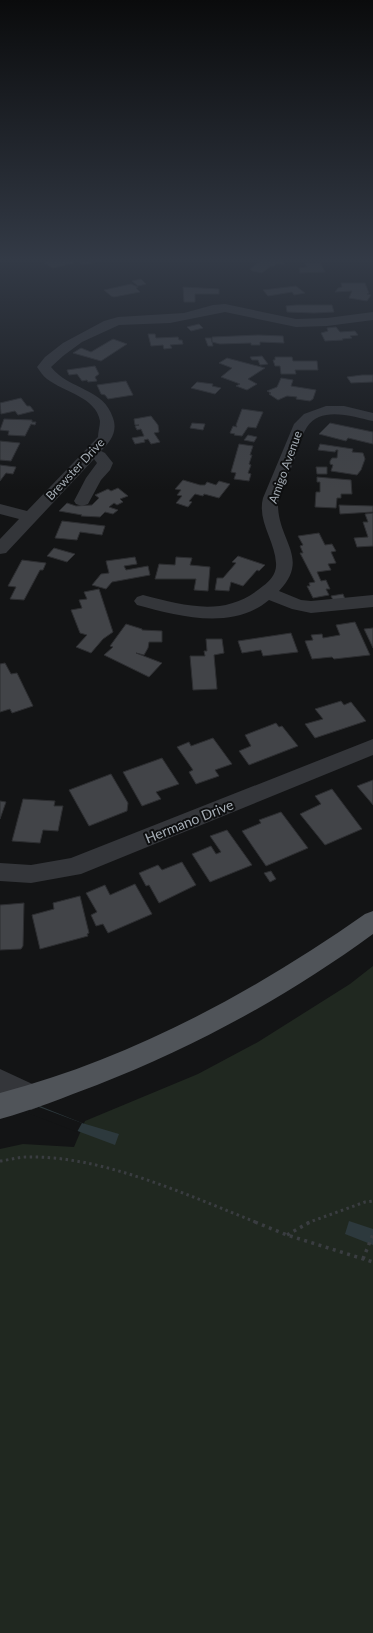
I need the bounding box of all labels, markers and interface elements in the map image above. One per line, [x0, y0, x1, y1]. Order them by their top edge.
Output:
street label: Amigo Avenue [265, 429, 305, 505]
street label: Brewster Drive [43, 435, 107, 503]
street label: Hermano Drive [142, 795, 236, 847]

